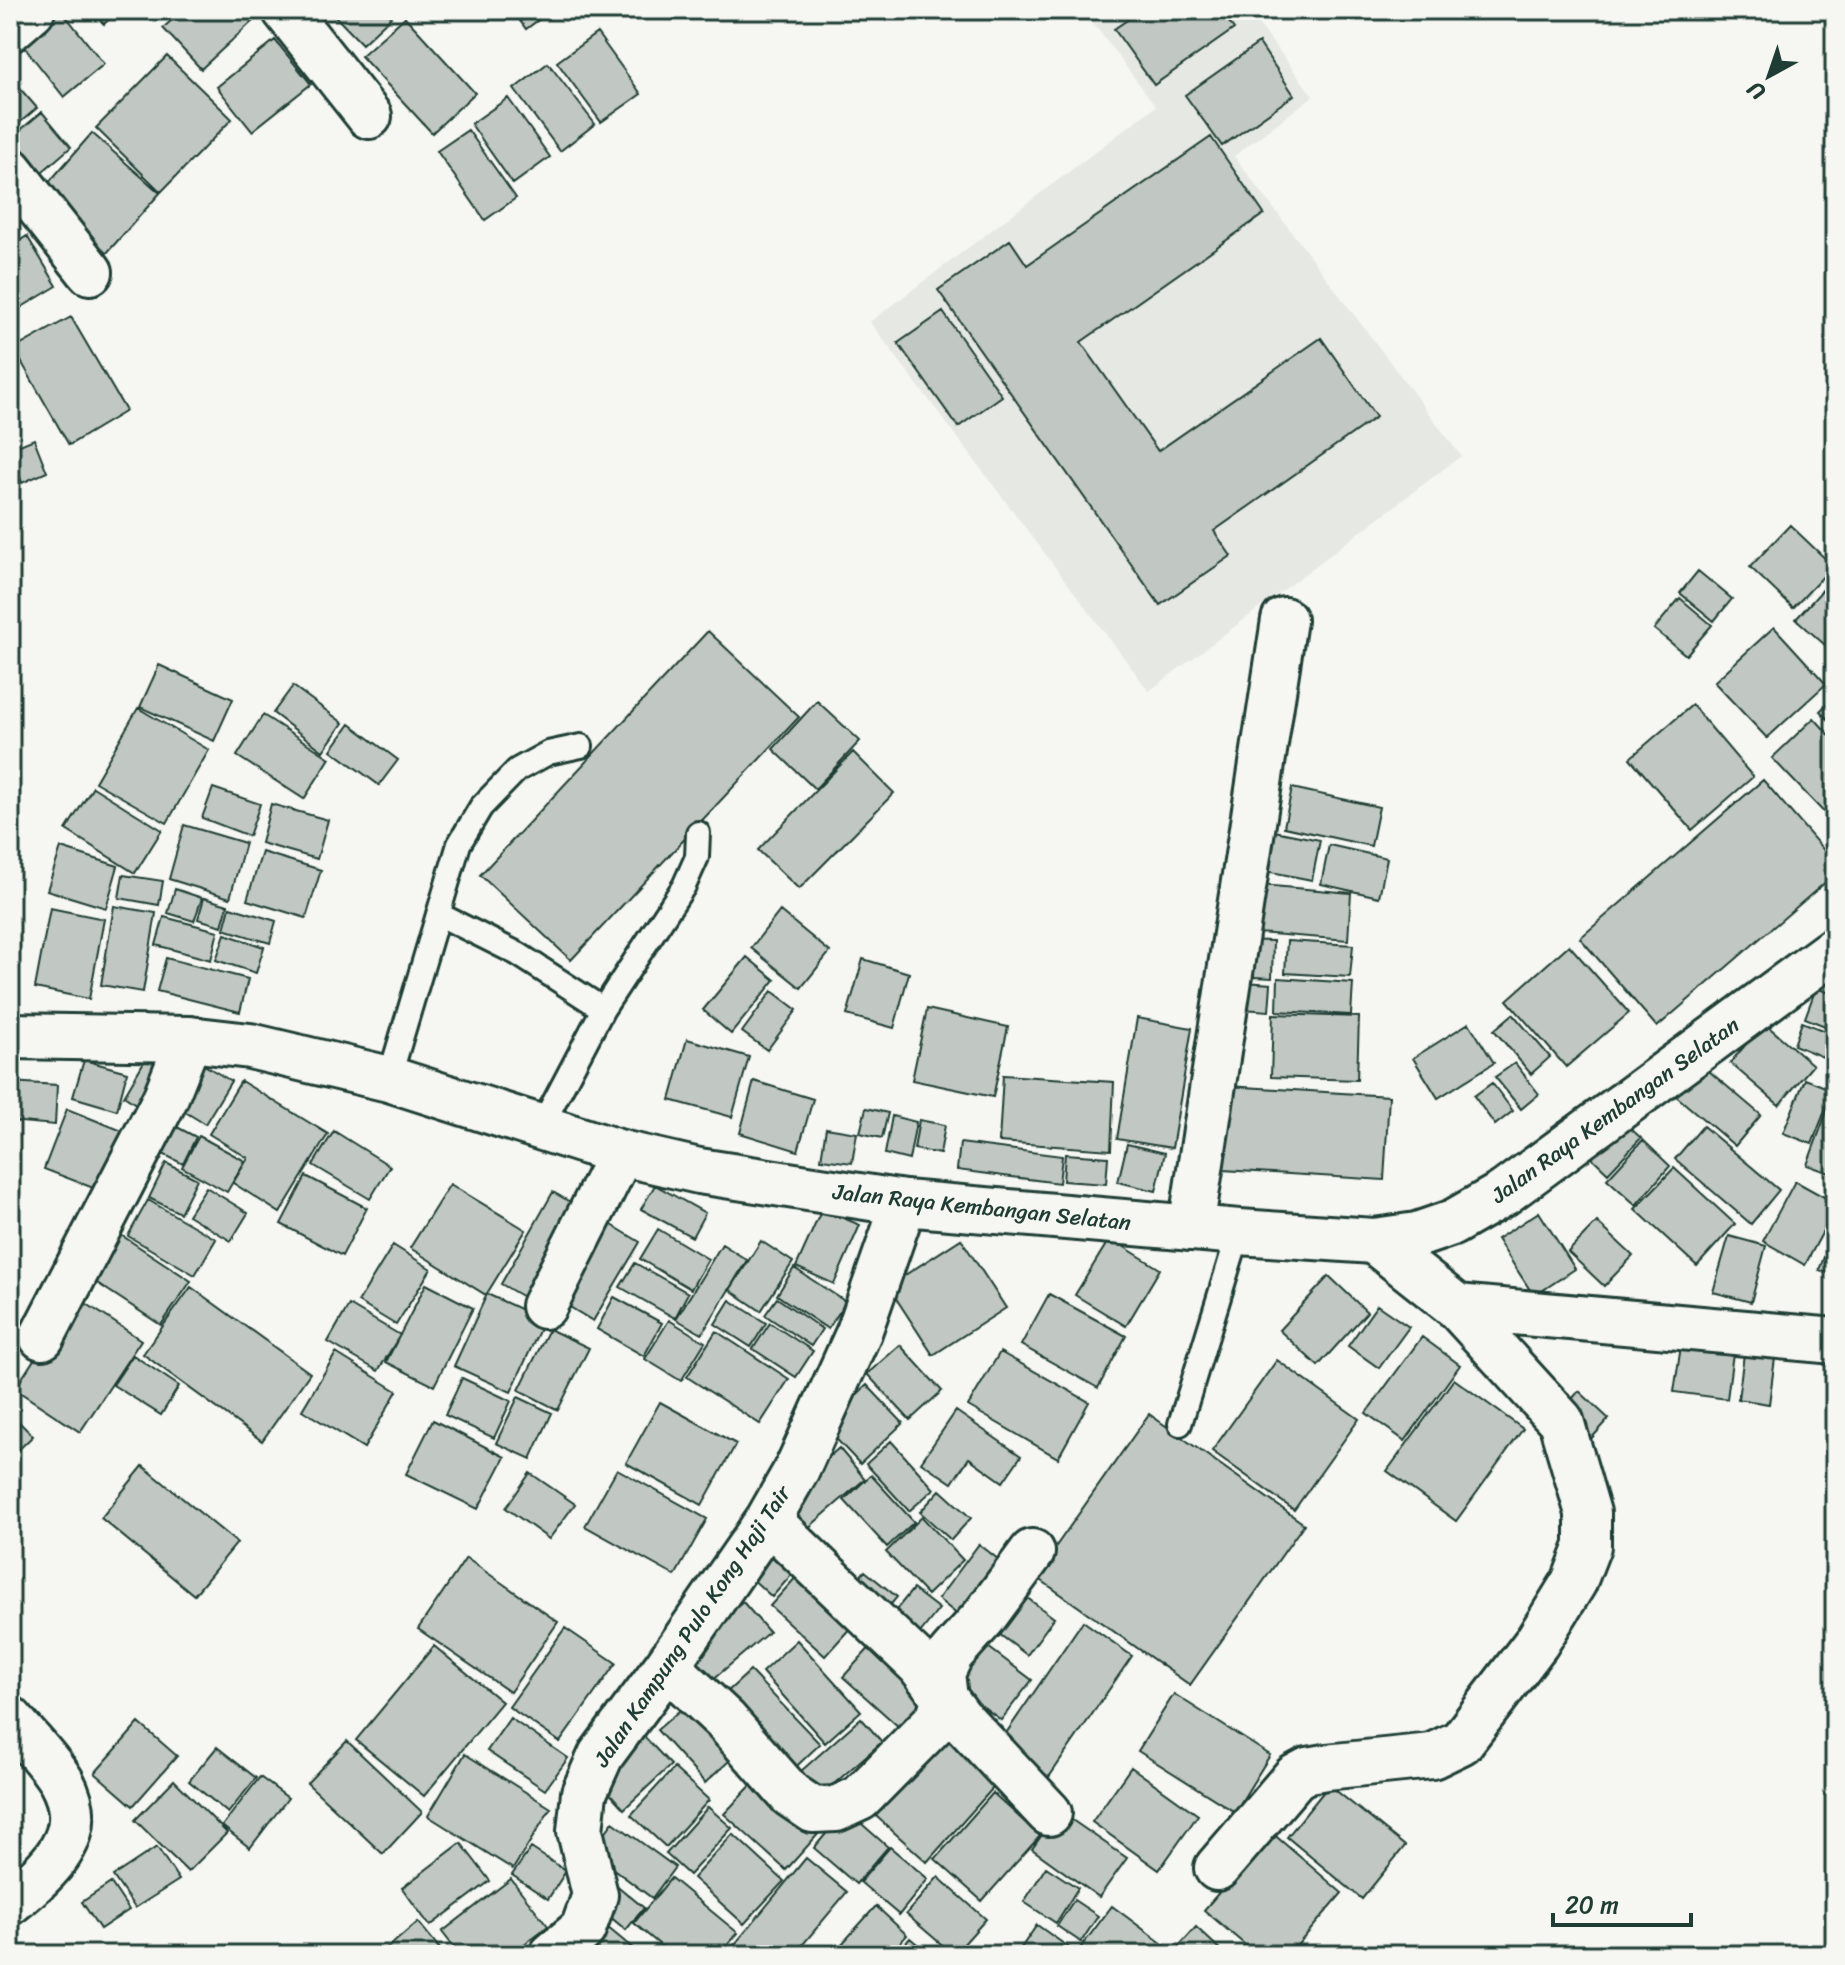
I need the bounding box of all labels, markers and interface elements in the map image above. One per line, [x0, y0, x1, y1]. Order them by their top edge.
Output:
north arrow [1729, 36, 1809, 116]
text: U [1737, 70, 1775, 111]
street label: Jalan Raya Kembangan Selatan [1482, 1006, 1748, 1214]
street label: Jalan Raya Kembangan Selatan [830, 1172, 1133, 1242]
street label: Jalan Kampung Pulo Kong Haji Tair [582, 1475, 802, 1776]
scale bar [1553, 1877, 1691, 1927]
text: 20 m [1565, 1884, 1619, 1926]

